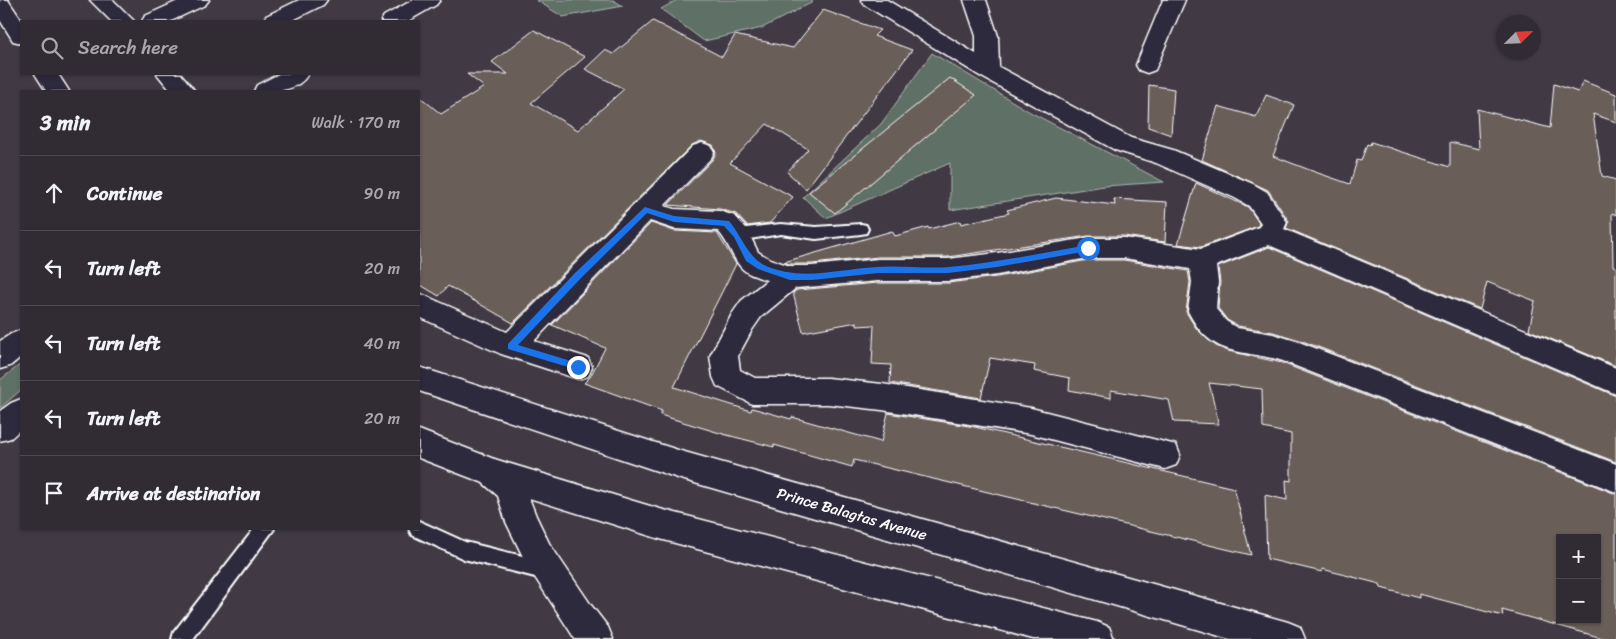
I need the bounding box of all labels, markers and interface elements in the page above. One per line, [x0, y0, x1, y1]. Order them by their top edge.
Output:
north arrow [1496, 15, 1541, 60]
search box [20, 20, 420, 75]
text: Search here [78, 31, 178, 64]
icon: search [38, 34, 66, 62]
text: 3 min [40, 104, 90, 142]
text: Walk · 170 m [311, 108, 400, 137]
text: Continue [87, 177, 163, 210]
icon: ahead [40, 179, 68, 207]
text: 90 m [364, 179, 400, 208]
route start [1077, 237, 1100, 260]
text: Turn left [87, 252, 160, 285]
icon: left [40, 254, 68, 282]
text: 20 m [364, 254, 400, 283]
text: Turn left [87, 327, 160, 360]
icon: left [40, 329, 68, 357]
text: 40 m [363, 329, 400, 358]
route end [567, 356, 590, 379]
text: Turn left [87, 402, 160, 435]
icon: left [40, 404, 68, 432]
text: 20 m [364, 404, 400, 433]
text: Arrive at destination [87, 477, 260, 510]
icon: arrive [40, 479, 68, 507]
street label: Prince Balagtas Avenue [774, 480, 930, 548]
map controls [1556, 534, 1601, 624]
button: + [1556, 534, 1601, 579]
button: − [1556, 579, 1601, 624]

